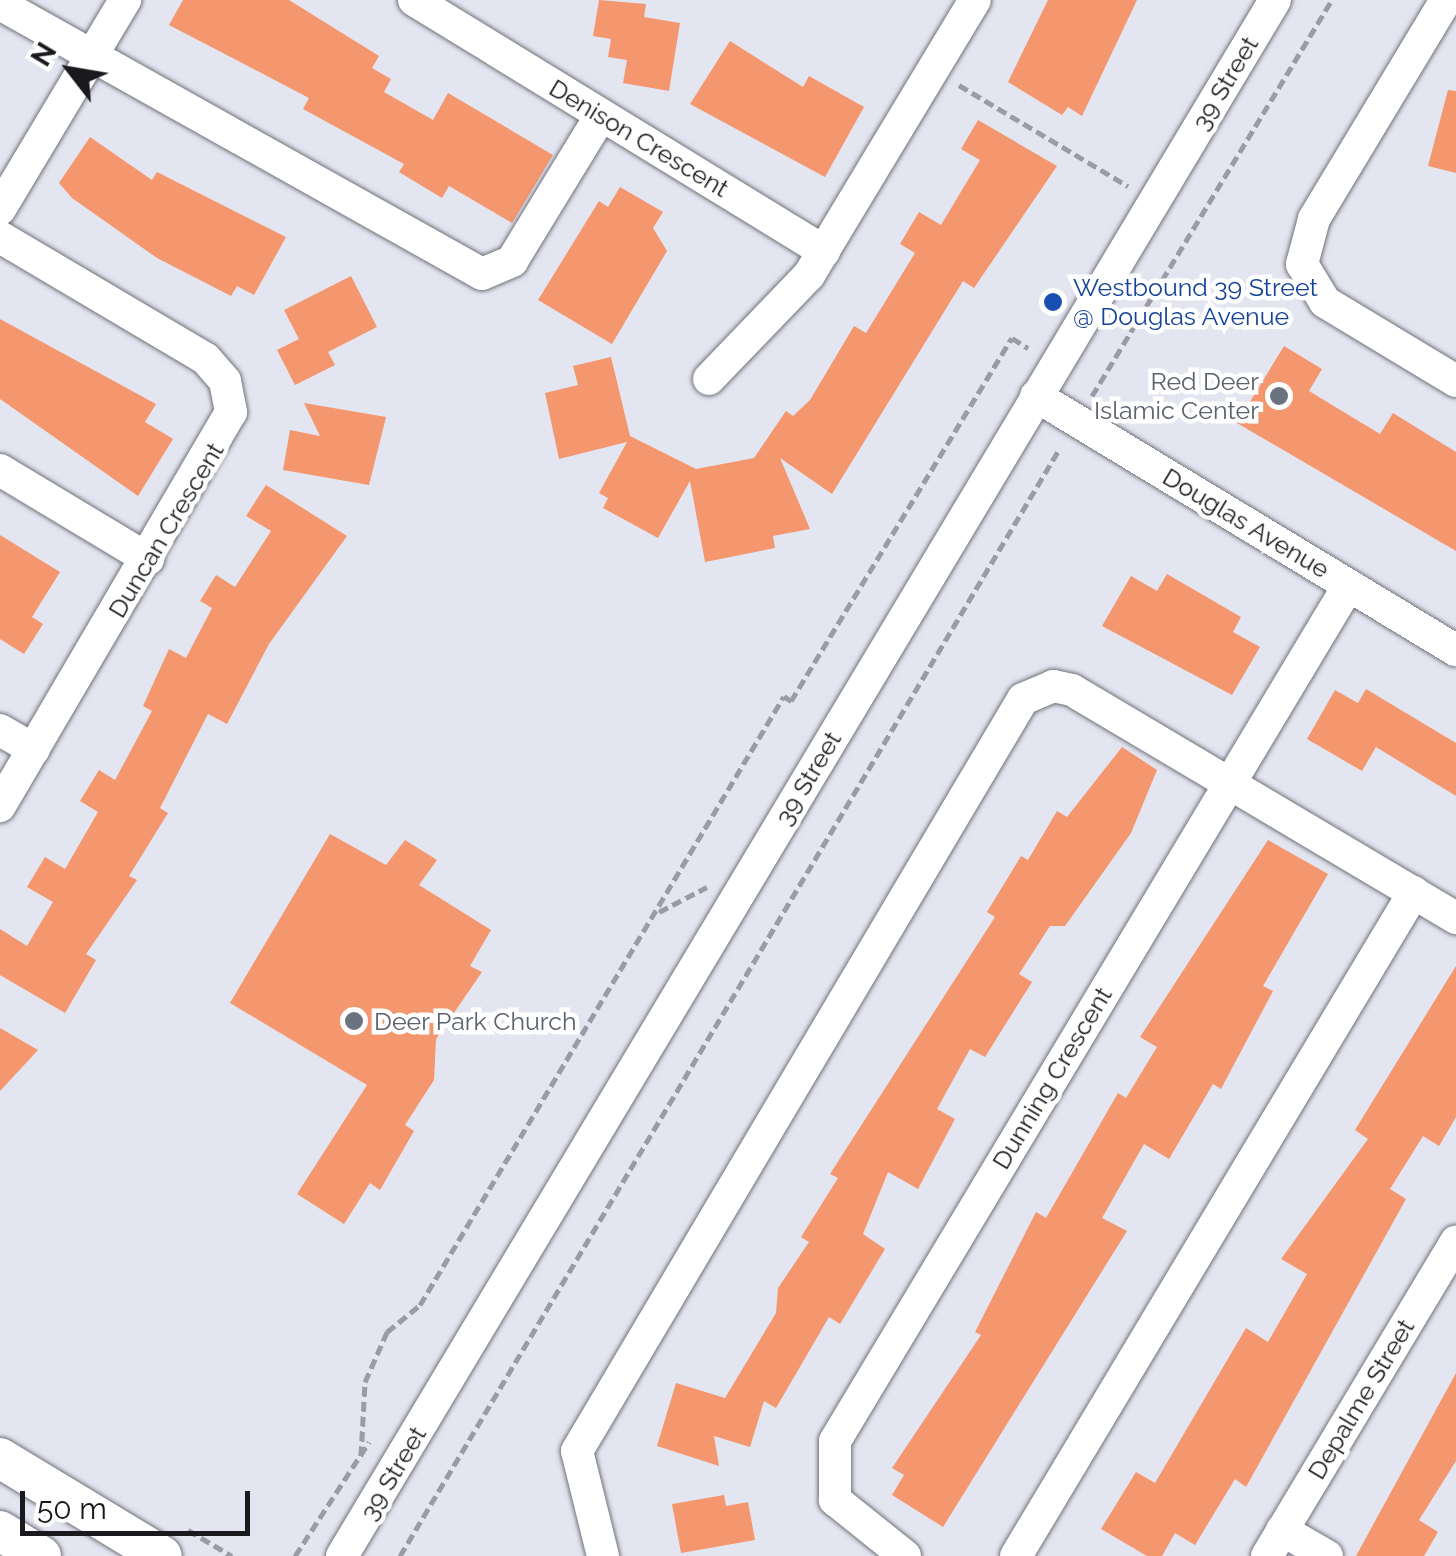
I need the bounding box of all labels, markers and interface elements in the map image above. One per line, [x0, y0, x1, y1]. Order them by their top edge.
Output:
north arrow [20, 20, 120, 120]
street label: 39 Street [1185, 31, 1265, 135]
text: N [24, 37, 64, 72]
street label: Denison Crescent [544, 73, 734, 203]
place label: Westbound 39 Street @ Douglas Avenue [1073, 273, 1318, 332]
marker: Westbound 39 Street @ Douglas Avenue [1042, 291, 1064, 313]
place label: Red Deer Islamic Center [1094, 367, 1259, 426]
marker: Red Deer Islamic Center [1268, 385, 1290, 407]
street label: Duncan Crescent [102, 437, 230, 623]
street label: Douglas Avenue [1157, 461, 1335, 585]
street label: 39 Street [768, 726, 848, 830]
street label: Dunning Crescent [986, 982, 1118, 1174]
place label: Deer Park Church [374, 1006, 577, 1036]
marker: Deer Park Church [343, 1010, 365, 1032]
street label: Depalme Street [1301, 1313, 1421, 1485]
street label: 39 Street [353, 1421, 433, 1525]
scale bar [25, 1471, 255, 1533]
text: 50 m [37, 1491, 107, 1526]

